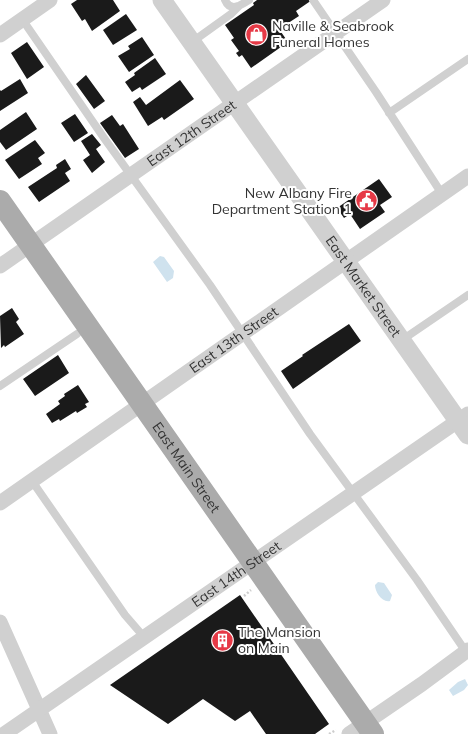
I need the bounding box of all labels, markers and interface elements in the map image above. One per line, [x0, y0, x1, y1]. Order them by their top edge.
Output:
place label: Naville & Seabrook Funeral Homes [272, 17, 395, 51]
shop icon: Naville & Seabrook Funeral Homes [244, 21, 270, 47]
street label: East 12th Street [143, 96, 239, 170]
place label: New Albany Fire Department Station 1 [212, 184, 352, 218]
public building icon: New Albany Fire Department Station 1 [354, 188, 380, 214]
street label: East Market Street [322, 232, 405, 340]
street label: East 13th Street [186, 302, 282, 377]
street label: East Main Street [148, 419, 224, 516]
street label: East 14th Street [188, 537, 284, 611]
place label: The Mansion on Main [238, 623, 321, 657]
building icon: The Mansion on Main [210, 627, 236, 653]

